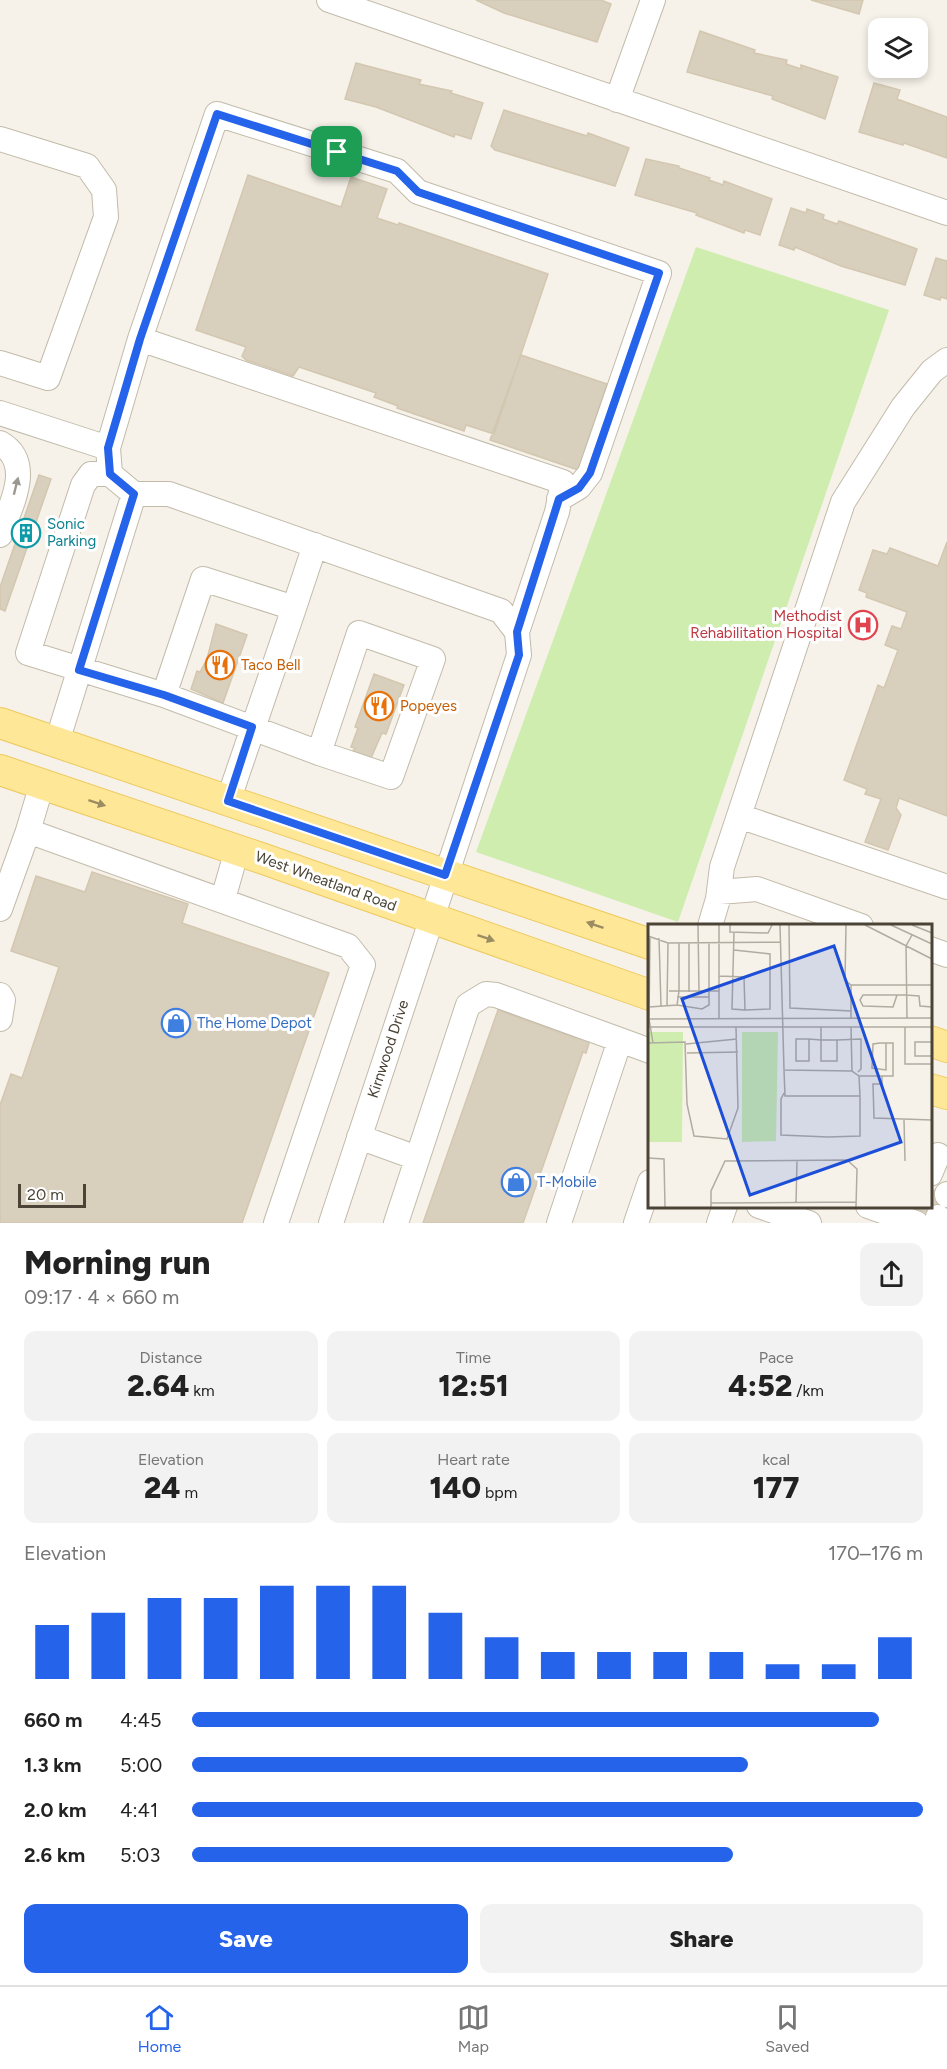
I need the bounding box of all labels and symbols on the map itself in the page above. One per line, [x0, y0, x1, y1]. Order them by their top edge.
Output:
pin [311, 126, 362, 177]
one-way arrow [11, 477, 21, 495]
place label: Sonic Parking [47, 515, 96, 550]
building icon: Sonic Parking [10, 517, 42, 549]
place label: Methodist Rehabilitation Hospital [690, 607, 842, 642]
hospital icon: Methodist Rehabilitation Hospital [847, 609, 879, 641]
restaurant icon: Taco Bell [204, 649, 236, 681]
place label: Taco Bell [241, 656, 300, 674]
restaurant icon: Popeyes [363, 690, 395, 722]
place label: Popeyes [400, 697, 457, 715]
one-way arrow [88, 799, 106, 808]
street label: West Wheatland Road [253, 847, 399, 915]
one-way arrow [586, 920, 604, 930]
inset map [648, 924, 932, 1208]
one-way arrow [477, 934, 495, 944]
street label: Kirnwood Drive [364, 998, 412, 1100]
shop icon: The Home Depot [160, 1007, 192, 1039]
place label: The Home Depot [197, 1014, 312, 1032]
shop icon: T-Mobile [500, 1166, 532, 1198]
place label: T-Mobile [537, 1173, 597, 1191]
scale bar [18, 1181, 86, 1208]

